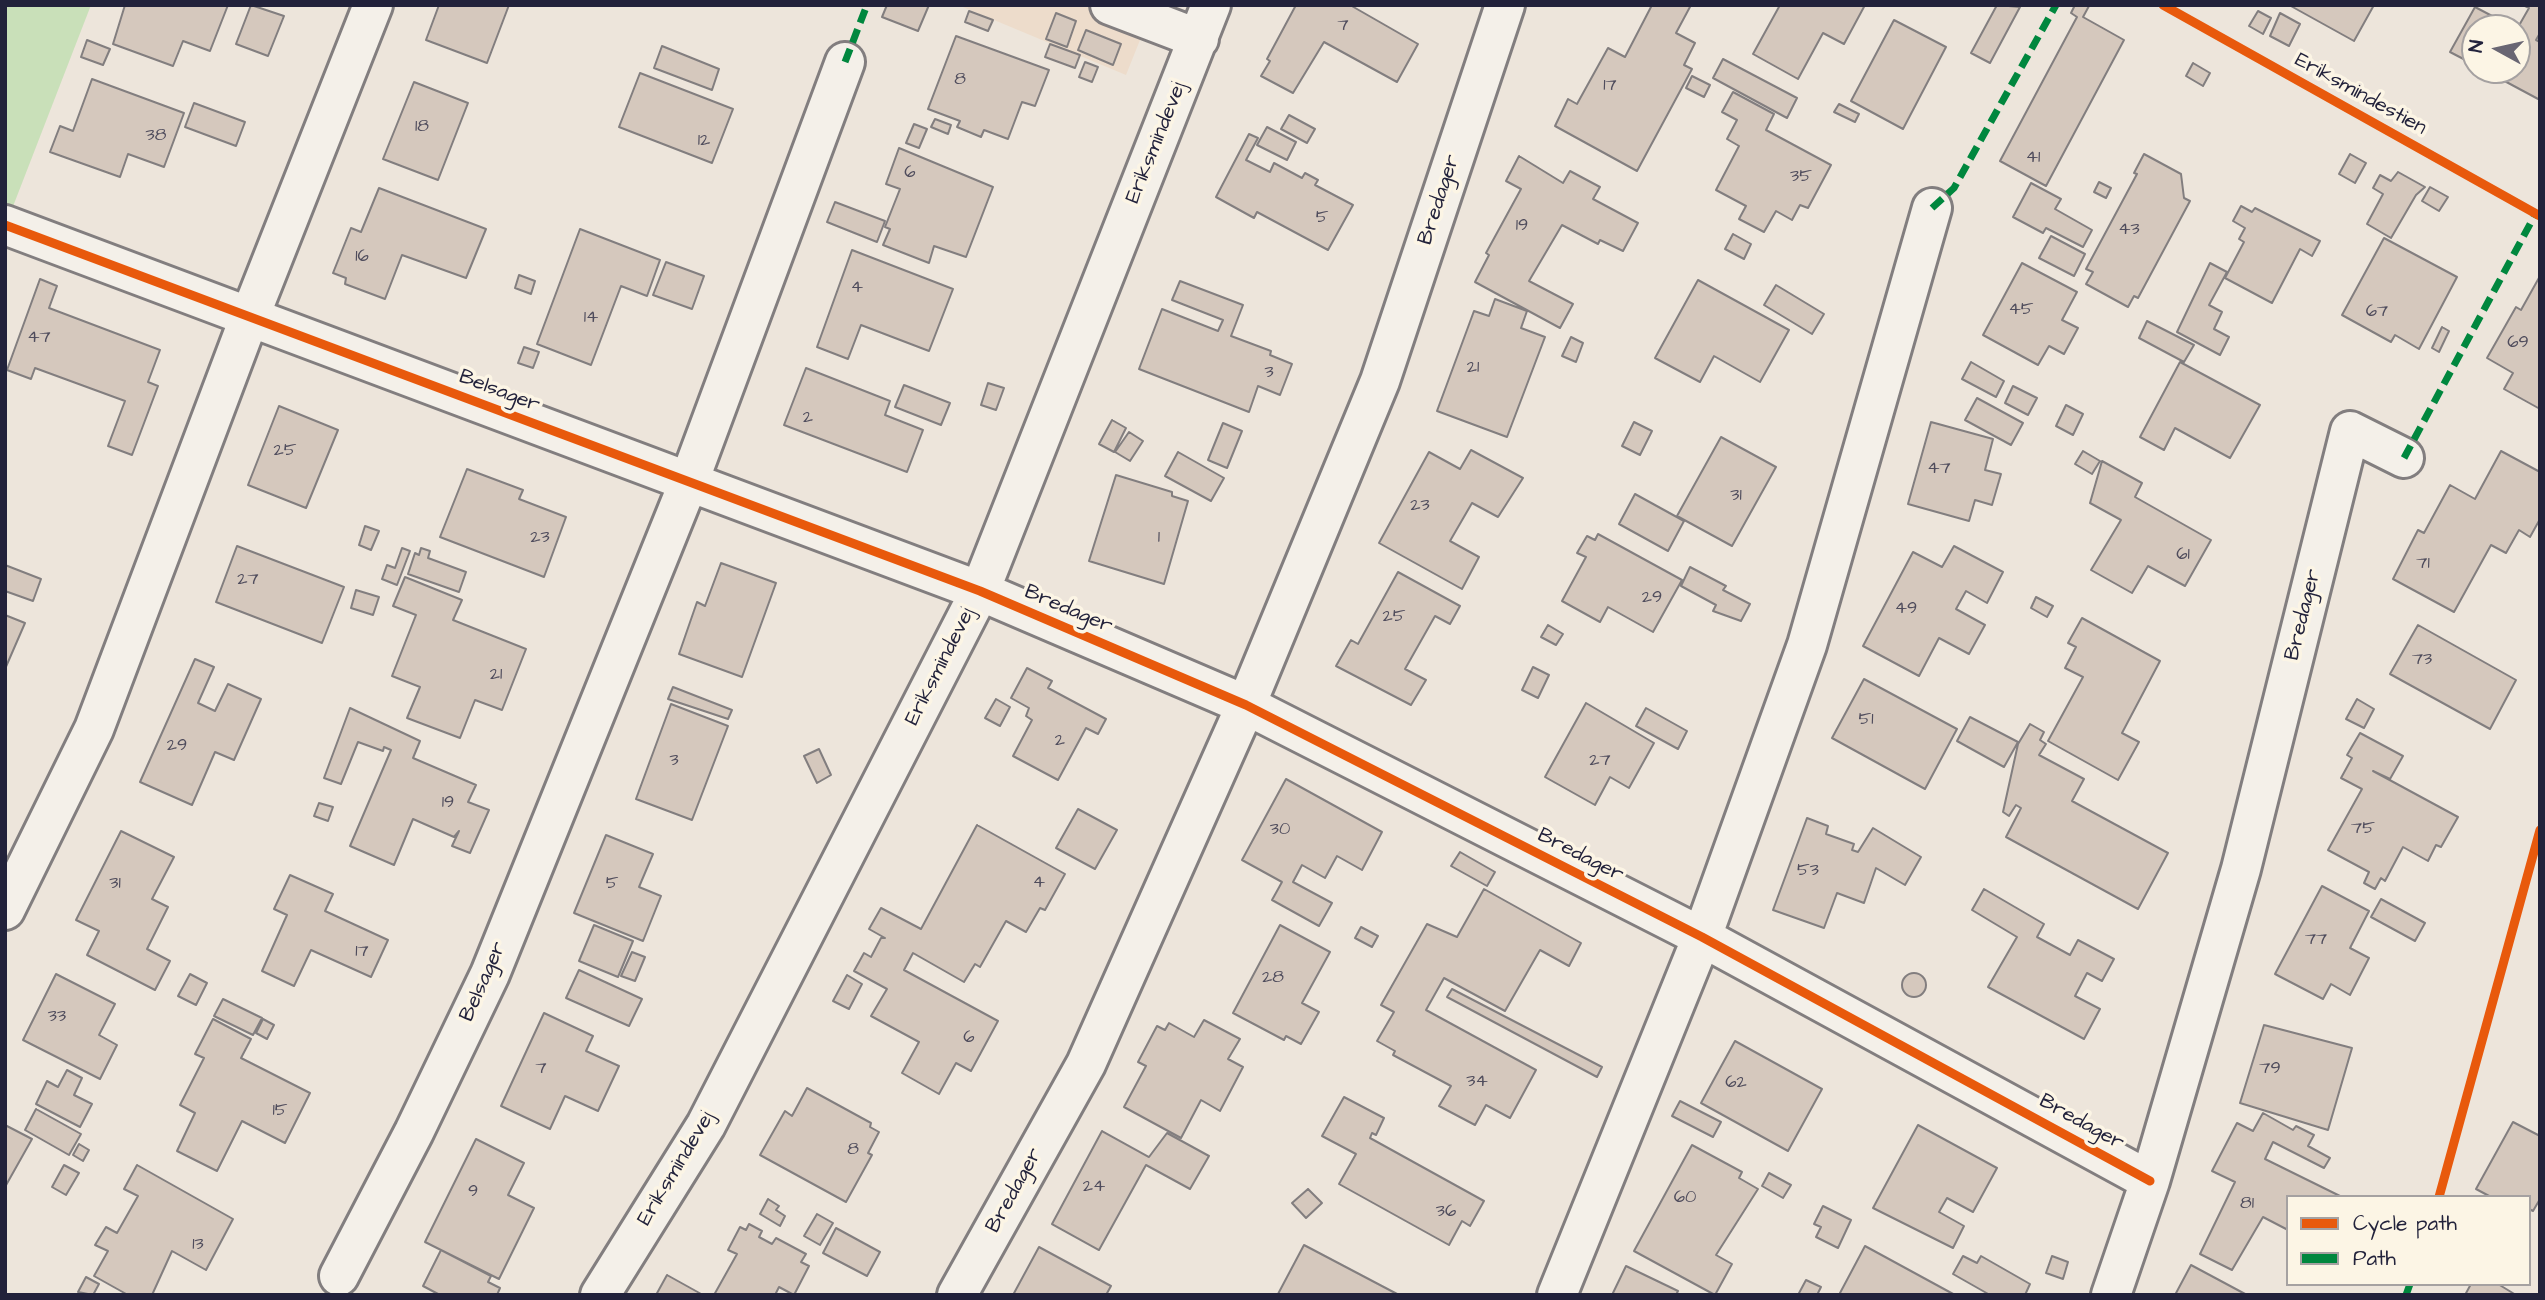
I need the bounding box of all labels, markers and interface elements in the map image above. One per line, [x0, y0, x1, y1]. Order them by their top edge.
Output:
north arrow [2461, 14, 2531, 84]
house number: 7 [1337, 15, 1349, 37]
text: N [2462, 39, 2491, 54]
street label: Eriksmindestien [2290, 48, 2430, 142]
house number: 8 [954, 69, 966, 91]
house number: 17 [1603, 75, 1617, 97]
street label: Eriksmindevej [1121, 79, 1193, 207]
house number: 18 [415, 116, 429, 138]
house number: 38 [146, 125, 166, 147]
house number: 12 [698, 130, 710, 152]
house number: 41 [2026, 147, 2040, 169]
street label: Bredager [1414, 152, 1466, 248]
house number: 6 [904, 162, 916, 184]
house number: 35 [1790, 166, 1812, 188]
house number: 5 [1316, 207, 1328, 229]
house number: 19 [1516, 215, 1528, 237]
house number: 43 [2118, 219, 2140, 241]
house number: 16 [355, 246, 369, 268]
house number: 4 [851, 277, 863, 299]
house number: 45 [2009, 299, 2033, 321]
house number: 67 [2366, 301, 2388, 323]
house number: 14 [584, 307, 598, 329]
house number: 47 [27, 327, 51, 349]
house number: 69 [2507, 332, 2529, 354]
house number: 21 [1467, 357, 1479, 379]
house number: 3 [1264, 362, 1274, 384]
street label: Belsager [455, 365, 543, 419]
house number: 2 [803, 407, 813, 429]
house number: 25 [273, 440, 297, 462]
house number: 47 [1927, 458, 1951, 480]
house number: 31 [1730, 485, 1742, 507]
house number: 23 [1410, 495, 1430, 517]
house number: 23 [530, 527, 550, 549]
house number: 1 [1158, 527, 1160, 549]
house number: 61 [2176, 544, 2190, 566]
house number: 71 [2416, 553, 2430, 575]
street label: Bredager [2281, 567, 2327, 663]
house number: 27 [237, 569, 259, 591]
street label: Bredager [1020, 580, 1116, 640]
house number: 29 [1642, 587, 1662, 609]
house number: 49 [1895, 598, 1917, 620]
street label: Eriksmindevej [901, 604, 981, 730]
house number: 25 [1382, 606, 1406, 628]
house number: 73 [2412, 649, 2432, 671]
house number: 21 [490, 664, 502, 686]
house number: 51 [1858, 709, 1874, 731]
house number: 2 [1055, 730, 1065, 752]
house number: 29 [167, 735, 187, 757]
house number: 3 [669, 750, 679, 772]
house number: 27 [1589, 750, 1611, 772]
house number: 19 [442, 792, 454, 814]
house number: 75 [2351, 818, 2375, 840]
house number: 30 [1270, 819, 1290, 841]
street label: Bredager [1533, 824, 1627, 888]
house number: 53 [1797, 860, 1819, 882]
house number: 4 [1033, 872, 1045, 894]
house number: 31 [109, 873, 121, 895]
house number: 5 [606, 873, 618, 895]
house number: 77 [2305, 929, 2327, 951]
street label: Belsager [455, 938, 513, 1026]
house number: 17 [355, 941, 369, 963]
house number: 28 [1262, 967, 1284, 989]
house number: 33 [48, 1006, 66, 1028]
house number: 6 [963, 1027, 975, 1049]
house number: 7 [535, 1058, 547, 1080]
house number: 79 [2259, 1058, 2281, 1080]
house number: 34 [1466, 1071, 1488, 1093]
house number: 62 [1725, 1072, 1747, 1094]
street label: Bredager [2034, 1089, 2128, 1157]
house number: 15 [272, 1100, 288, 1122]
street label: Eriksmindevej [633, 1107, 721, 1231]
house number: 8 [847, 1139, 859, 1161]
street label: Bredager [981, 1144, 1049, 1238]
house number: 24 [1083, 1176, 1105, 1198]
house number: 9 [468, 1181, 478, 1203]
house number: 60 [1674, 1187, 1696, 1209]
house number: 81 [2240, 1193, 2254, 1215]
legend [2286, 1195, 2531, 1286]
house number: 36 [1436, 1201, 1456, 1223]
text: Cycle path [2353, 1209, 2457, 1238]
house number: 13 [192, 1234, 204, 1256]
text: Path [2353, 1244, 2396, 1273]

